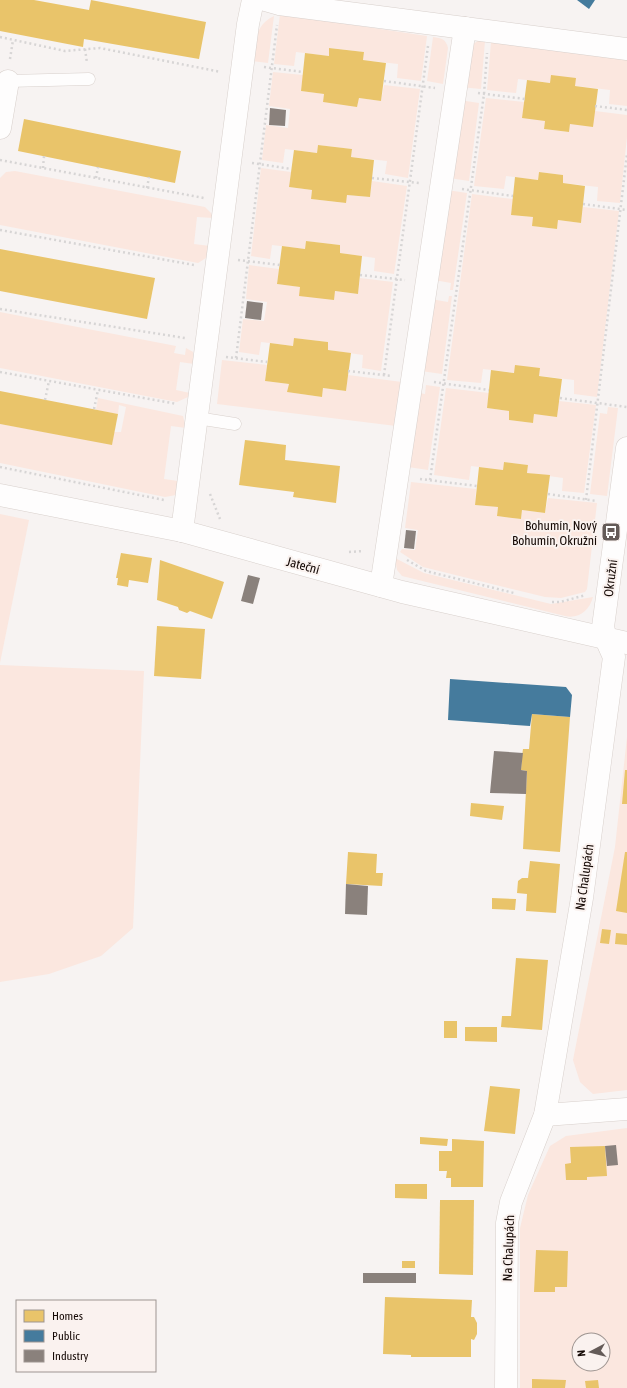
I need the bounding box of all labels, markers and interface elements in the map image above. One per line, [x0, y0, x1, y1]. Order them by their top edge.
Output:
place label: Bohumín, Nový Bohumín, Okružní [512, 518, 598, 548]
bus stop icon: Bohumín, Nový Bohumín, Okružní [600, 521, 622, 543]
street label: Jateční [285, 554, 321, 577]
street label: Okružní [601, 559, 620, 598]
street label: Na Chalupách [572, 843, 597, 911]
street label: Na Chalupách [500, 1214, 517, 1282]
legend [16, 1300, 156, 1372]
text: Homes [52, 1309, 83, 1323]
text: Public [52, 1329, 80, 1343]
north arrow [571, 1332, 611, 1372]
text: Industry [52, 1349, 89, 1363]
text: N [575, 1349, 587, 1357]

